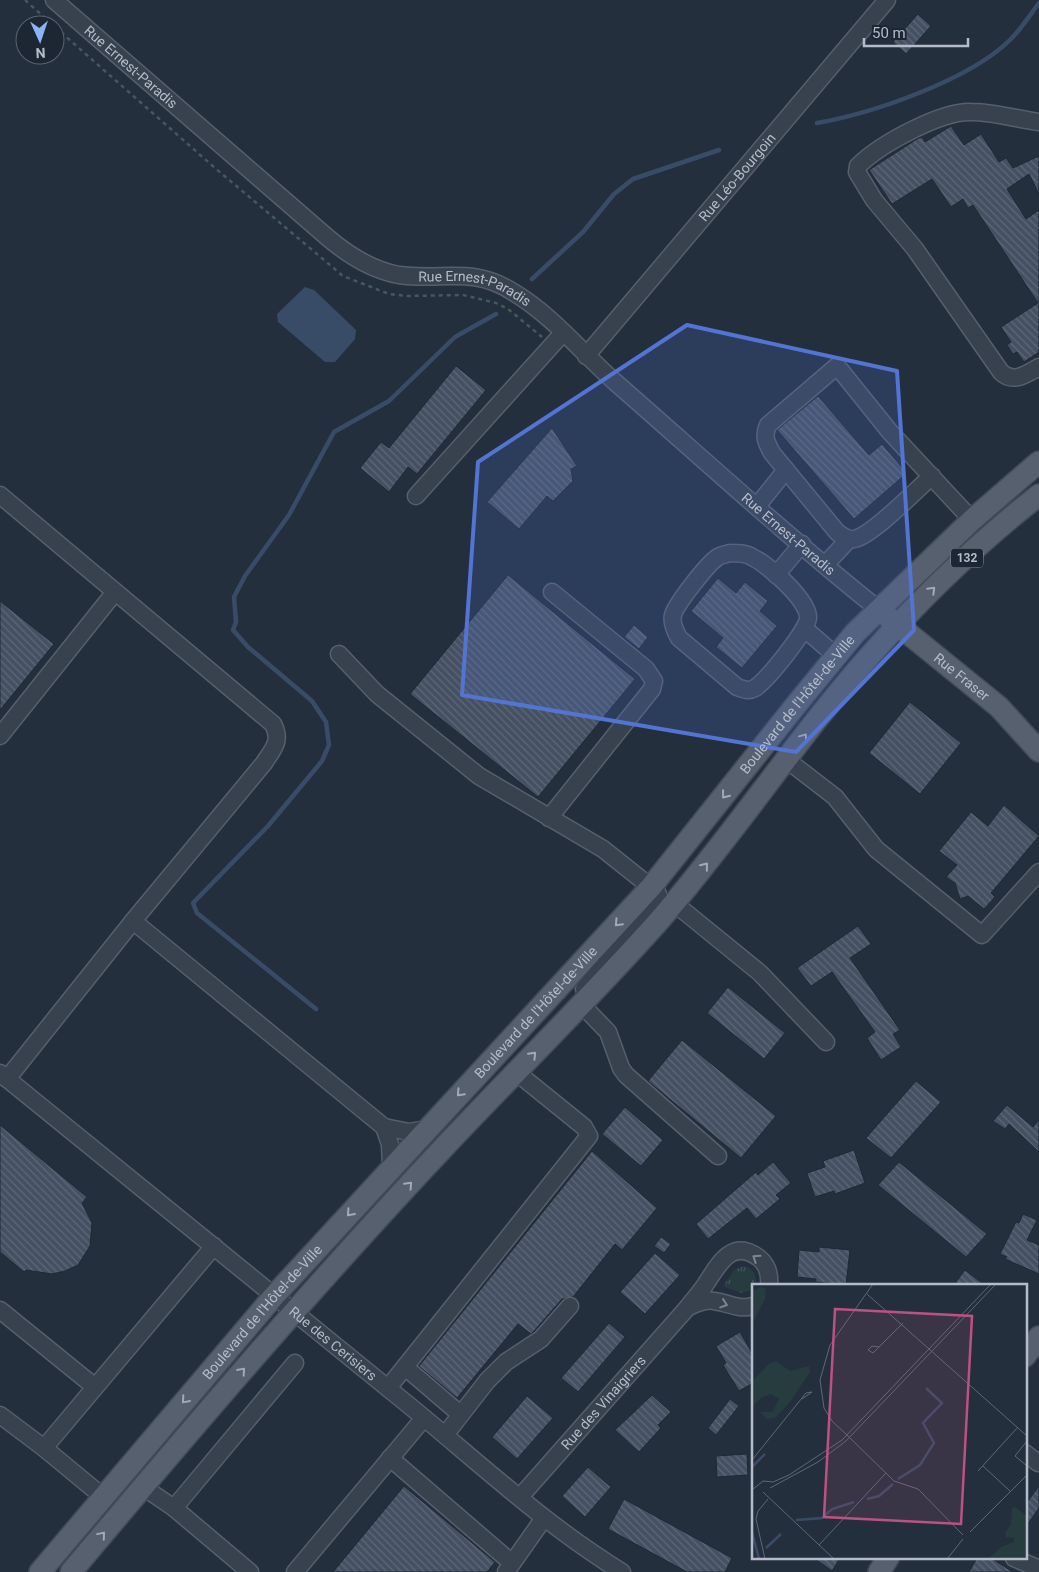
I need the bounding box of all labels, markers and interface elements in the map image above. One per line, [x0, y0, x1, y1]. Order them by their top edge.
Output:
north arrow [15, 15, 65, 65]
scale bar [864, 15, 968, 47]
street label: Rue Ernest-Paradis [81, 22, 181, 112]
text: 50 m [872, 24, 906, 42]
text: N [35, 45, 46, 61]
street label: Rue Léo-Bourgoin [695, 130, 779, 225]
street label: Rue Ernest-Paradis [418, 268, 534, 309]
street label: Rue Ernest-Paradis [738, 490, 838, 579]
road number: 132 [951, 548, 983, 568]
one-way arrow [927, 587, 936, 596]
street label: Boulevard de l'Hôtel-de-Ville [737, 632, 858, 777]
street label: Rue Fraser [931, 650, 993, 704]
one-way arrow [798, 733, 807, 743]
one-way arrow [722, 789, 730, 798]
one-way arrow [699, 862, 708, 871]
one-way arrow [615, 917, 624, 926]
street label: Boulevard de l'Hôtel-de-Ville [471, 943, 600, 1081]
one-way arrow [527, 1051, 536, 1060]
one-way arrow [457, 1088, 466, 1097]
one-way arrow [403, 1182, 412, 1191]
one-way arrow [347, 1207, 356, 1216]
street label: Boulevard de l'Hôtel-de-Ville [199, 1241, 325, 1382]
one-way arrow [752, 1255, 762, 1264]
inset map [752, 1284, 1026, 1560]
one-way arrow [719, 1298, 727, 1308]
street label: Rue des Cerisiers [286, 1303, 380, 1384]
street label: Rue des Vinaigriers [558, 1352, 649, 1453]
one-way arrow [236, 1368, 245, 1377]
one-way arrow [181, 1395, 190, 1404]
one-way arrow [97, 1531, 106, 1540]

